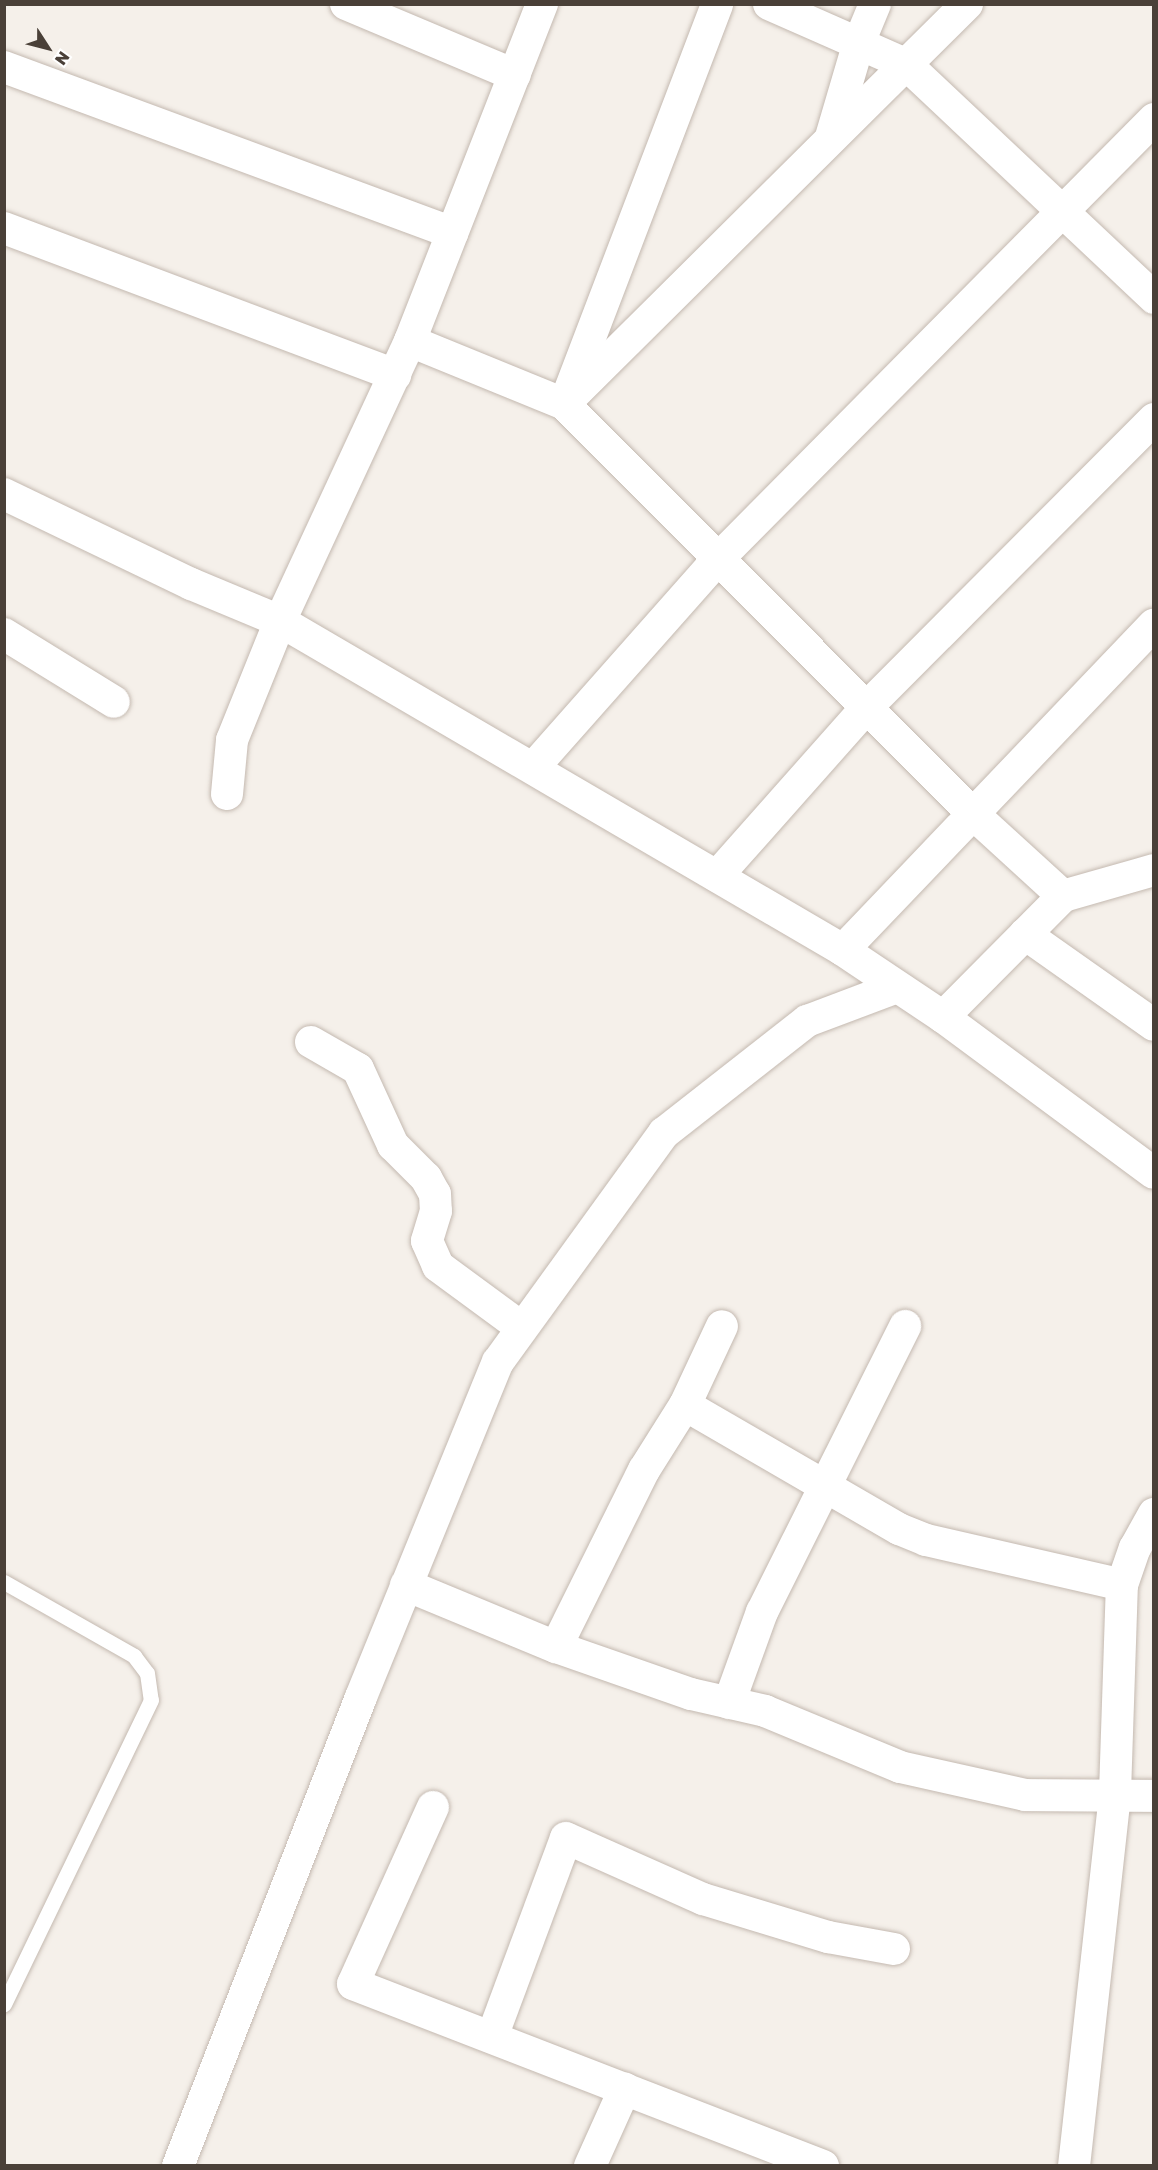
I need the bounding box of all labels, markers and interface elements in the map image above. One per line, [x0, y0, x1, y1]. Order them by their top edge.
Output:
north arrow [18, 18, 78, 78]
text: N [51, 48, 74, 69]

